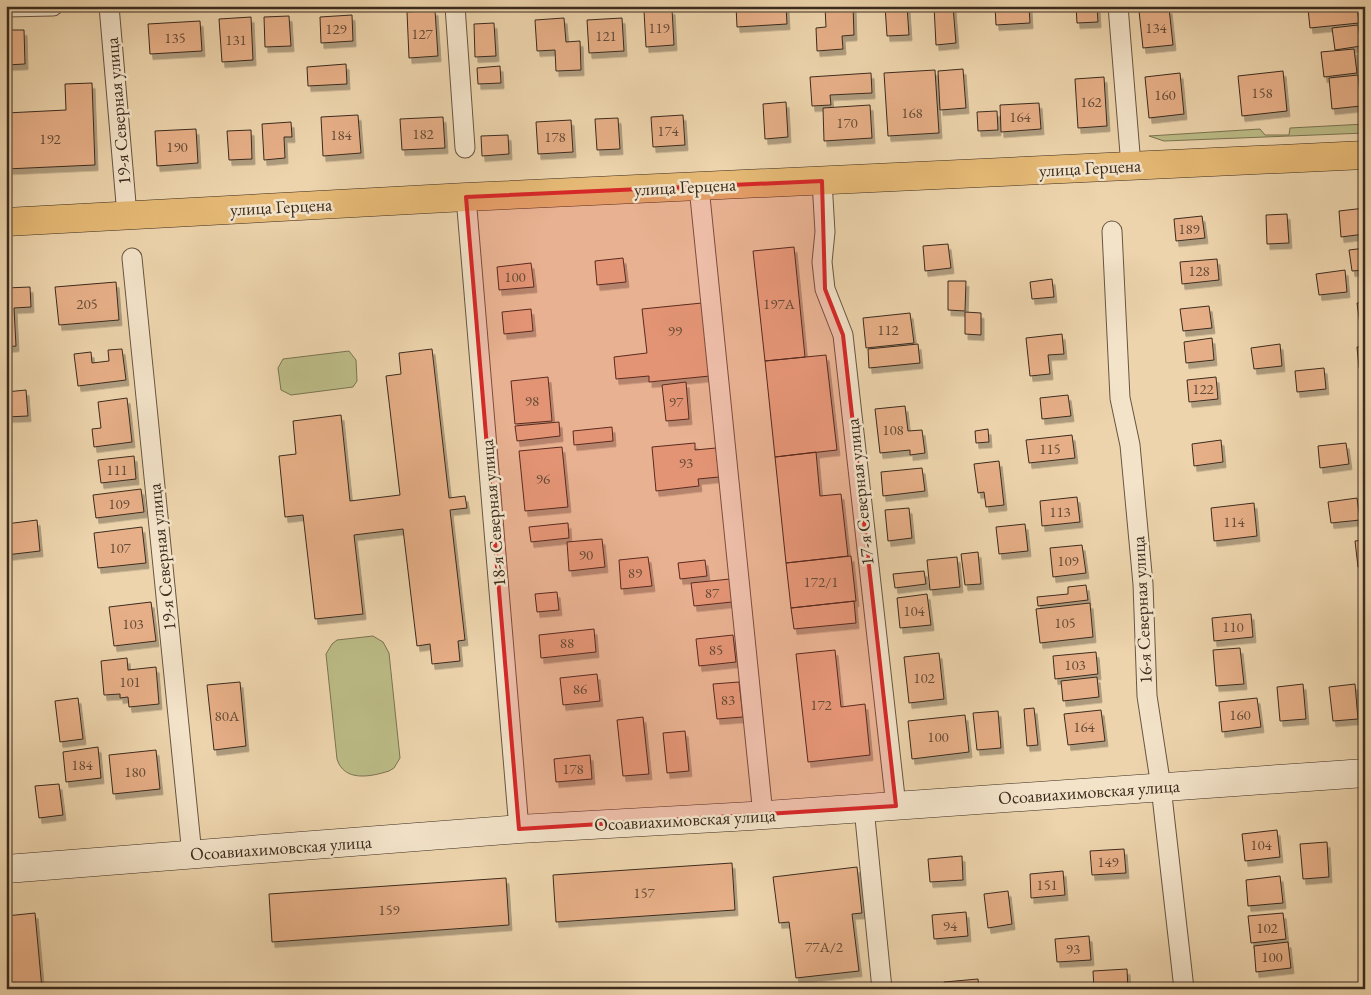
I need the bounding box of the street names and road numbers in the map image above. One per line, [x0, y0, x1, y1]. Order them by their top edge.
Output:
street label: 19-я Северная улица [100, 36, 135, 186]
street label: улица Герцена [1038, 153, 1143, 182]
street label: улица Герцена [633, 172, 738, 201]
street label: улица Герцена [229, 192, 334, 221]
street label: 17-я Северная улица [840, 416, 879, 567]
street label: 18-я Северная улица [475, 438, 510, 588]
street label: 19-я Северная улица [142, 481, 181, 632]
street label: 16-я Северная улица [1126, 535, 1157, 684]
street label: Осоавиахимовская улица [997, 774, 1181, 809]
street label: Осоавиахимовская улица [593, 803, 777, 836]
street label: Осоавиахимовская улица [189, 830, 373, 865]

